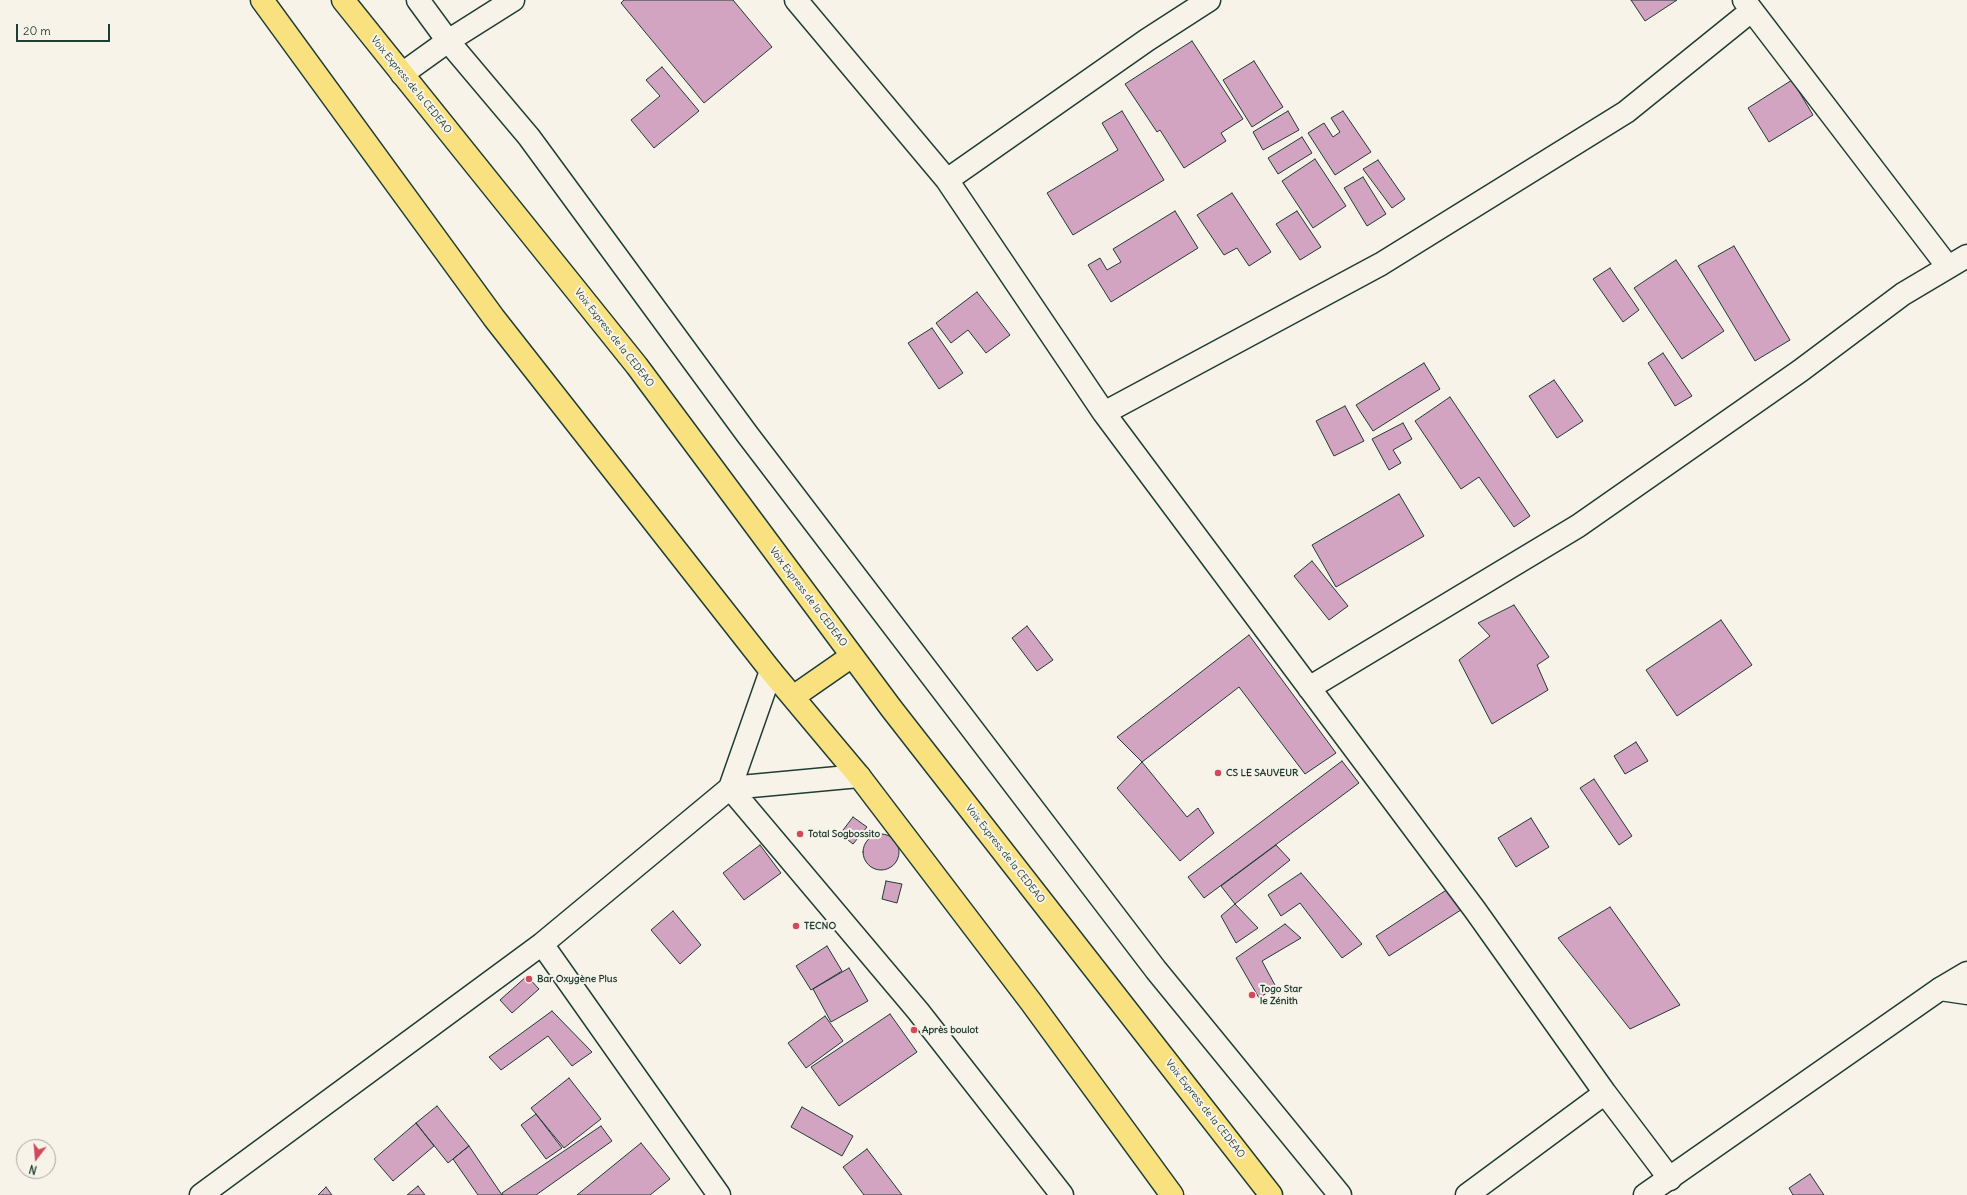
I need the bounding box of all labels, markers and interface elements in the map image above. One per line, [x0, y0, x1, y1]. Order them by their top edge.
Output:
scale bar [18, 16, 112, 42]
text: 20 m [23, 23, 51, 38]
street label: Voix Express de la CEDEAO [368, 34, 454, 136]
street label: Voix Express de la CEDEAO [572, 286, 656, 390]
street label: Voix Express de la CEDEAO [767, 545, 849, 649]
place label: CS LE SAUVEUR [1226, 767, 1298, 779]
marker: CS LE SAUVEUR [1213, 768, 1223, 778]
street label: Voix Express de la CEDEAO [963, 802, 1047, 906]
place label: Total Sogbossito [808, 828, 880, 840]
marker: Total Sogbossito [795, 829, 805, 839]
place label: TECNO [804, 920, 836, 932]
marker: TECNO [791, 921, 801, 931]
place label: Bar Oxygène Plus [537, 973, 617, 985]
marker: Bar Oxygène Plus [524, 974, 534, 984]
place label: Togo Star le Zénith [1260, 983, 1302, 1006]
marker: Togo Star le Zénith [1247, 990, 1257, 1000]
place label: Après boulot [922, 1024, 978, 1036]
marker: Après boulot [909, 1025, 919, 1035]
street label: Voix Express de la CEDEAO [1163, 1057, 1247, 1161]
north arrow [16, 1139, 56, 1179]
text: N [27, 1162, 39, 1177]

